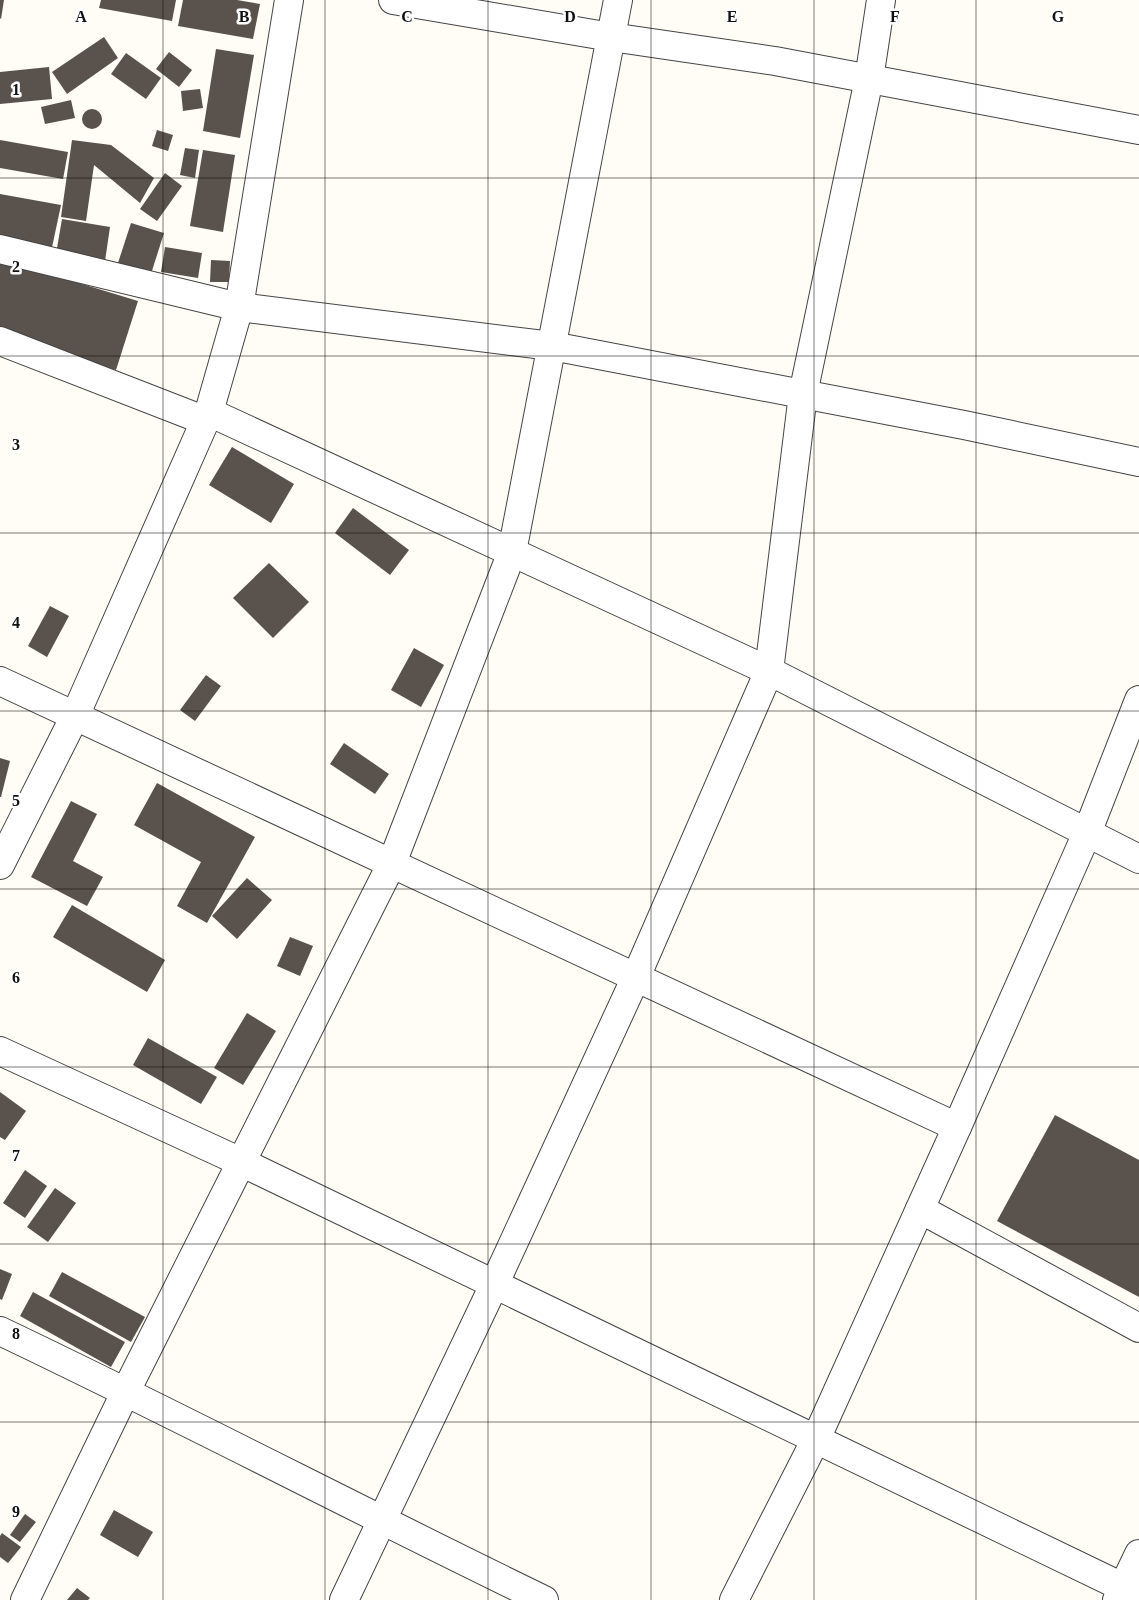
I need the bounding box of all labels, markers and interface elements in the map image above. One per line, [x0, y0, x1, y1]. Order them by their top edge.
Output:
text: A [75, 8, 87, 25]
text: B [239, 8, 250, 25]
text: C [401, 8, 413, 25]
text: D [564, 8, 576, 25]
text: E [727, 8, 737, 25]
text: F [890, 8, 900, 25]
text: G [1052, 8, 1065, 25]
text: 1 [12, 81, 20, 98]
text: 2 [12, 258, 20, 275]
text: 3 [12, 436, 20, 453]
text: 4 [12, 614, 20, 631]
text: 5 [12, 792, 20, 809]
text: 6 [12, 969, 20, 986]
text: 7 [12, 1147, 20, 1164]
text: 8 [12, 1325, 20, 1342]
text: 9 [12, 1503, 20, 1520]

